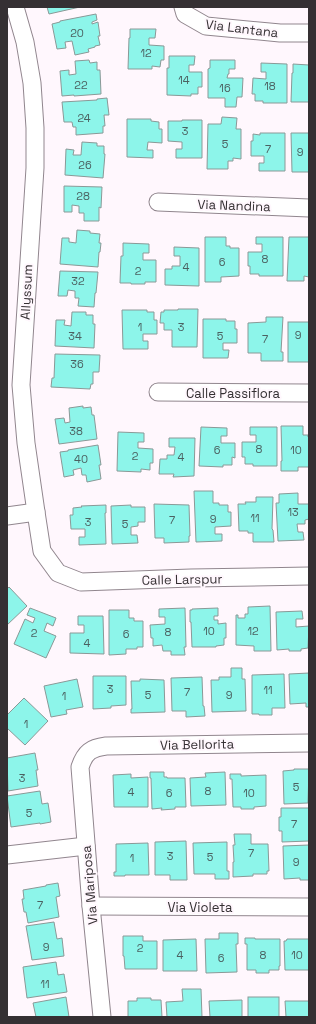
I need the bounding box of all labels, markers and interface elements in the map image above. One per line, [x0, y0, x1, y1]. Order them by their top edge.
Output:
street label: Via Lantana [205, 16, 280, 41]
house number: 20 [70, 26, 84, 40]
house number: 12 [140, 46, 152, 60]
house number: 14 [178, 73, 190, 87]
house number: 22 [74, 78, 88, 92]
house number: 18 [264, 79, 276, 93]
house number: 16 [219, 81, 231, 95]
house number: 24 [77, 111, 91, 125]
house number: 3 [182, 124, 189, 138]
house number: 5 [222, 137, 229, 151]
house number: 7 [265, 142, 271, 156]
house number: 9 [297, 145, 304, 159]
house number: 26 [78, 158, 92, 172]
house number: 28 [76, 189, 90, 203]
street label: Via Nandina [197, 196, 271, 215]
house number: 8 [262, 252, 269, 266]
house number: 6 [219, 255, 226, 269]
house number: 4 [183, 260, 190, 274]
street label: Allyssum [17, 264, 36, 320]
house number: 2 [135, 264, 142, 278]
house number: 32 [71, 274, 85, 288]
house number: 1 [138, 320, 142, 334]
house number: 3 [178, 320, 185, 334]
house number: 9 [295, 328, 302, 342]
house number: 34 [68, 329, 82, 343]
house number: 5 [217, 329, 224, 343]
house number: 7 [262, 332, 268, 346]
house number: 36 [70, 357, 84, 371]
street label: Calle Passiflora [186, 385, 281, 402]
house number: 38 [69, 424, 83, 438]
house number: 8 [256, 442, 263, 456]
house number: 6 [214, 443, 221, 457]
house number: 10 [290, 443, 302, 457]
house number: 2 [132, 449, 139, 463]
house number: 4 [178, 450, 185, 464]
house number: 40 [74, 452, 88, 466]
house number: 13 [287, 505, 299, 519]
house number: 11 [250, 511, 260, 525]
house number: 9 [210, 512, 217, 526]
house number: 7 [169, 513, 175, 527]
house number: 3 [85, 515, 92, 529]
house number: 5 [122, 517, 129, 531]
street label: Calle Larspur [142, 570, 223, 589]
house number: 10 [203, 624, 215, 638]
house number: 12 [247, 624, 259, 638]
house number: 8 [165, 625, 172, 639]
house number: 2 [31, 626, 38, 640]
house number: 6 [123, 627, 130, 641]
house number: 4 [84, 636, 91, 650]
house number: 3 [107, 682, 114, 696]
house number: 11 [263, 683, 273, 697]
house number: 7 [184, 685, 190, 699]
house number: 5 [145, 688, 152, 702]
house number: 9 [226, 688, 233, 702]
house number: 1 [62, 689, 66, 703]
house number: 1 [24, 717, 28, 731]
street label: Via Bellorita [160, 735, 235, 754]
house number: 3 [19, 771, 26, 785]
house number: 5 [293, 780, 300, 794]
house number: 8 [205, 784, 212, 798]
house number: 4 [128, 785, 135, 799]
house number: 6 [166, 786, 173, 800]
house number: 10 [243, 786, 255, 800]
house number: 5 [26, 806, 33, 820]
house number: 7 [291, 817, 297, 831]
street label: Via Mariposa [78, 844, 101, 925]
house number: 7 [248, 846, 254, 860]
house number: 3 [167, 849, 174, 863]
house number: 5 [207, 850, 214, 864]
house number: 1 [130, 851, 134, 865]
house number: 9 [293, 855, 300, 869]
house number: 7 [37, 898, 43, 912]
street label: Via Violeta [167, 899, 233, 916]
house number: 9 [43, 940, 50, 954]
house number: 2 [137, 941, 144, 955]
house number: 4 [177, 948, 184, 962]
house number: 8 [260, 948, 267, 962]
house number: 10 [291, 948, 303, 962]
house number: 6 [218, 951, 225, 965]
house number: 11 [40, 977, 50, 991]

